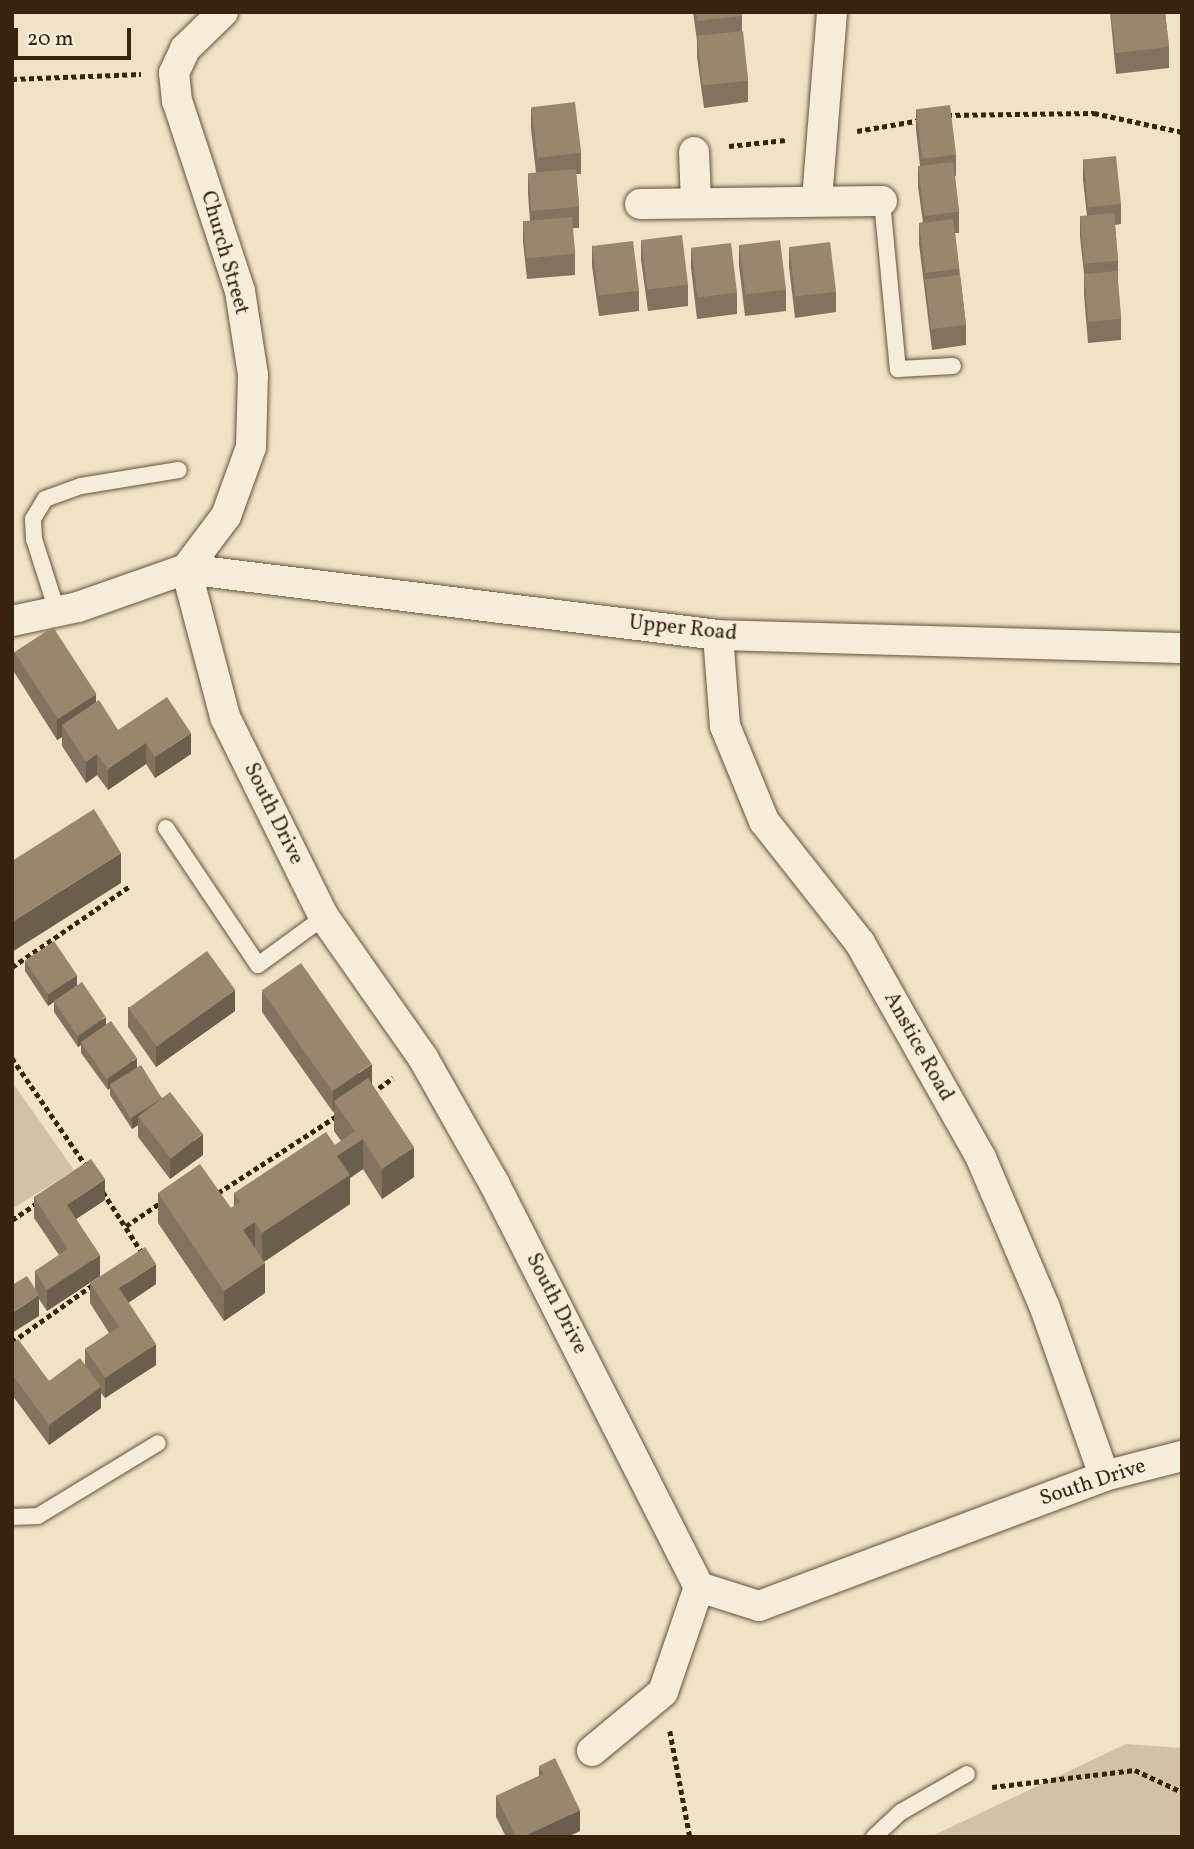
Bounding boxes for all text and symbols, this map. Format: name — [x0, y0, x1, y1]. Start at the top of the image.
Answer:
scale bar — [18, 14, 135, 58]
text: 20 m — [27, 25, 73, 54]
street label: Church Street — [194, 188, 254, 318]
street label: Upper Road — [628, 611, 738, 647]
street label: South Drive — [238, 759, 308, 869]
street label: Anstice Road — [878, 988, 958, 1106]
street label: South Drive — [520, 1249, 592, 1359]
street label: South Drive — [1037, 1454, 1149, 1512]

